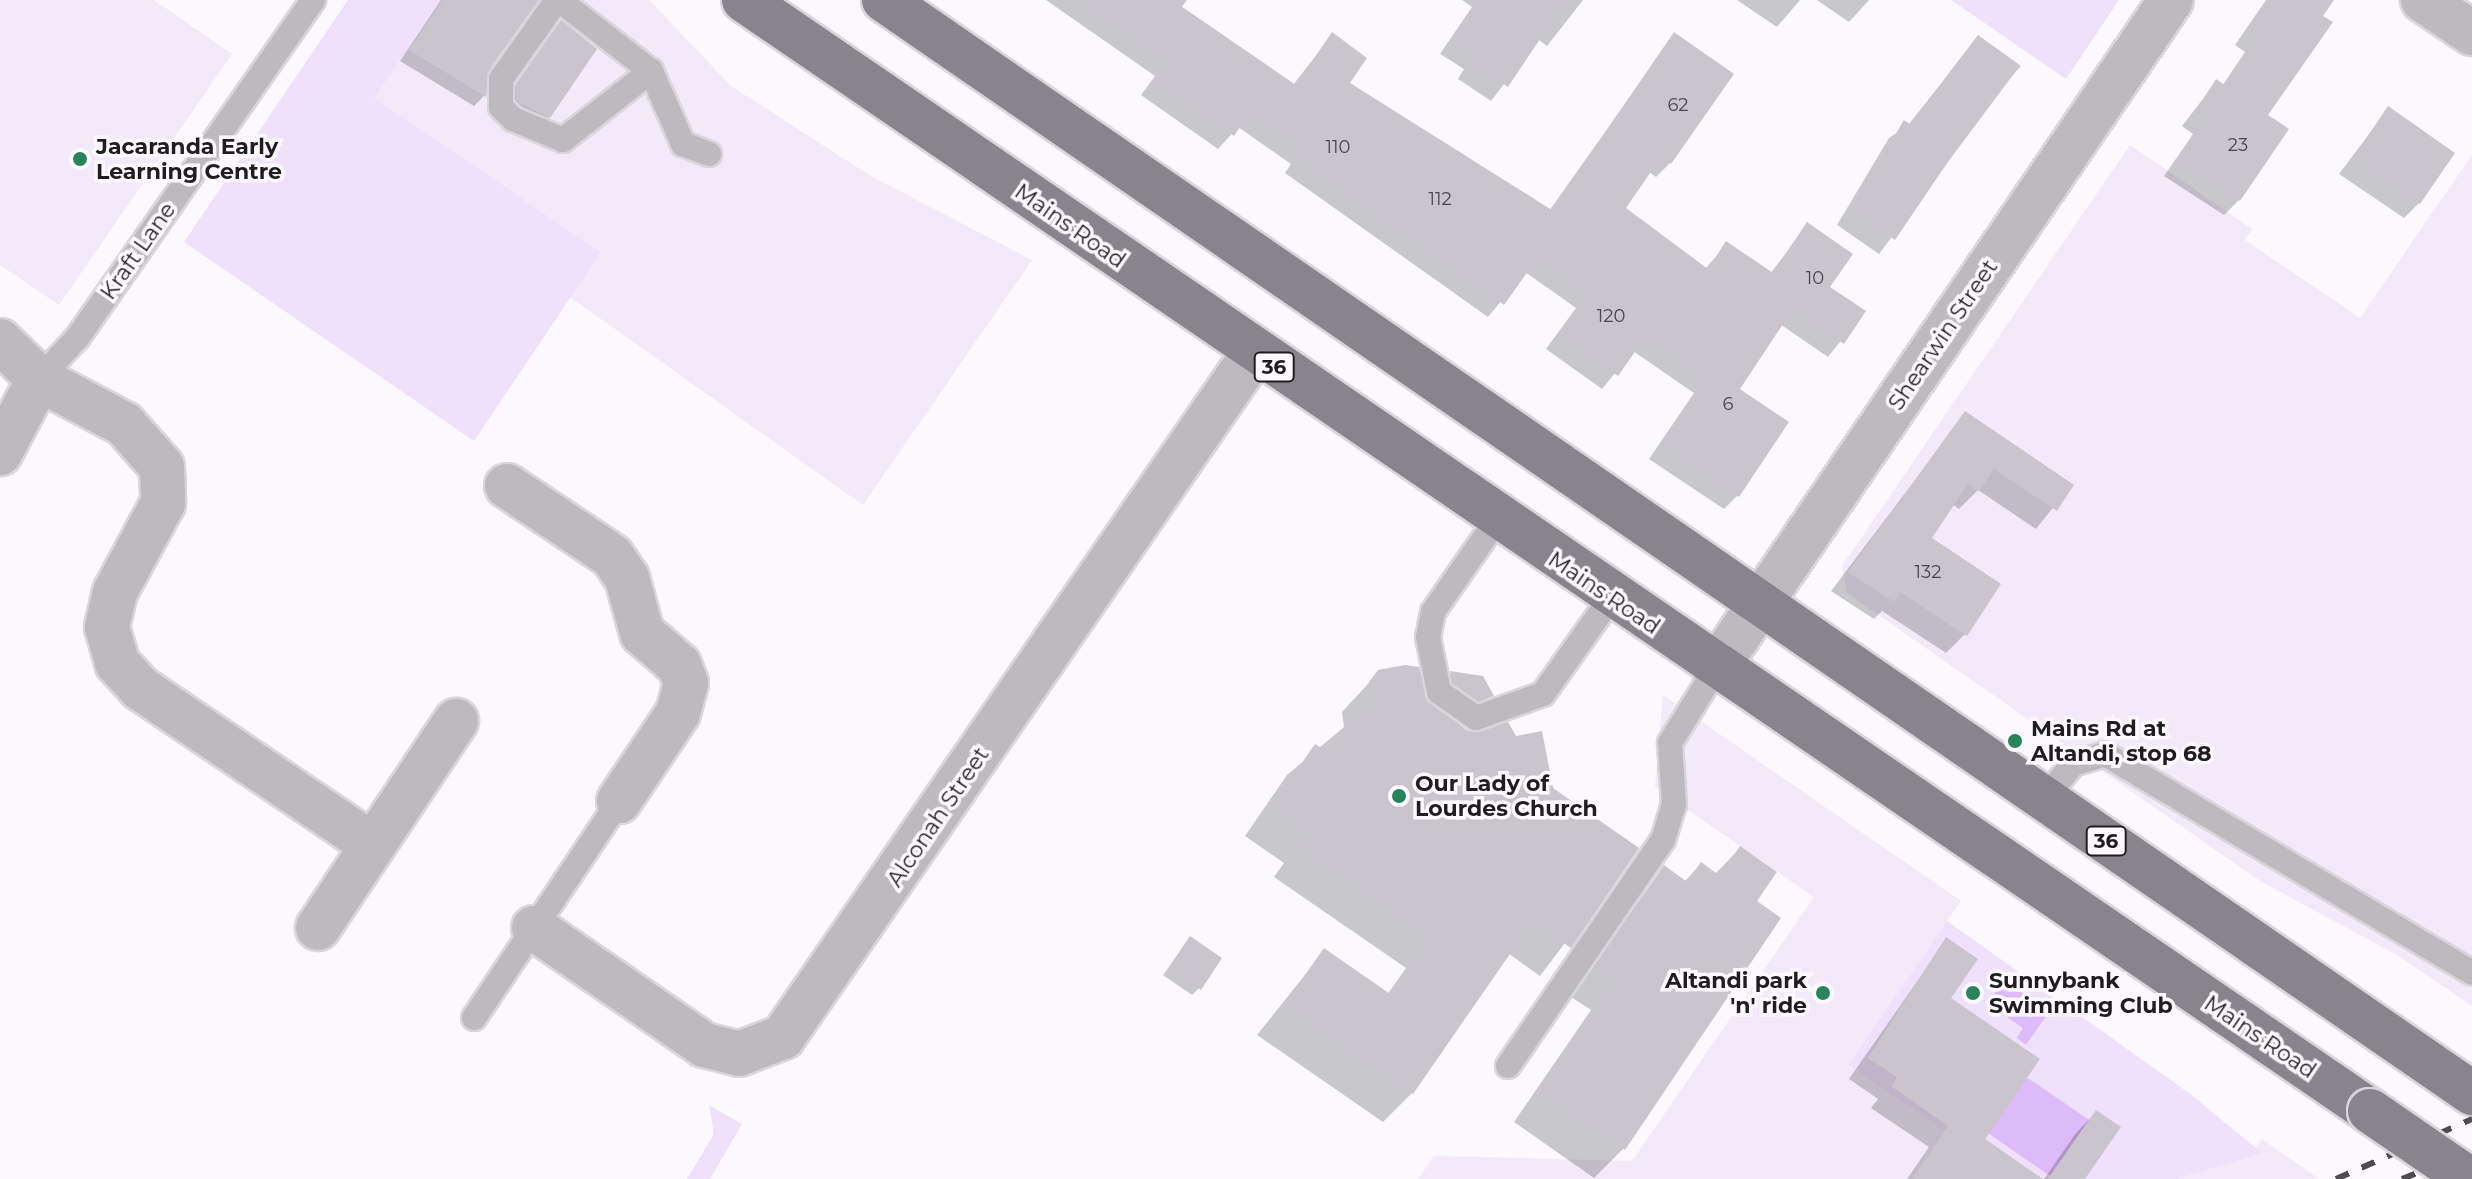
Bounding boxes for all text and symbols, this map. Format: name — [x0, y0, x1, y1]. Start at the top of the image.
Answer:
house number: 62 — [1667, 94, 1689, 116]
place label: Jacaranda Early Learning Centre — [96, 133, 282, 184]
house number: 23 — [2228, 134, 2248, 156]
house number: 110 — [1326, 136, 1350, 158]
marker: Jacaranda Early Learning Centre — [71, 150, 89, 168]
street label: Mains Road — [1010, 178, 1130, 274]
house number: 112 — [1428, 188, 1452, 210]
street label: Kraft Lane — [95, 197, 181, 305]
street label: Shearwin Street — [1883, 255, 2003, 415]
house number: 10 — [1806, 267, 1824, 289]
house number: 120 — [1597, 305, 1625, 327]
road number: 36 — [1252, 351, 1296, 383]
house number: 6 — [1723, 393, 1733, 415]
street label: Mains Road — [1543, 546, 1665, 640]
house number: 132 — [1915, 561, 1941, 583]
place label: Mains Rd at Altandi, stop 68 — [2031, 715, 2212, 766]
marker: Mains Rd at Altandi, stop 68 — [2006, 732, 2024, 750]
street label: Alconah Street — [882, 742, 994, 892]
place label: Our Lady of Lourdes Church — [1415, 770, 1598, 822]
marker: Our Lady of Lourdes Church — [1390, 787, 1408, 805]
road number: 36 — [2084, 825, 2128, 857]
place label: Altandi park 'n' ride — [1665, 967, 1807, 1018]
place label: Sunnybank Swimming Club — [1989, 967, 2173, 1018]
marker: Altandi park 'n' ride — [1814, 984, 1832, 1002]
marker: Sunnybank Swimming Club — [1964, 984, 1982, 1002]
street label: Mains Road — [2199, 990, 2321, 1084]

